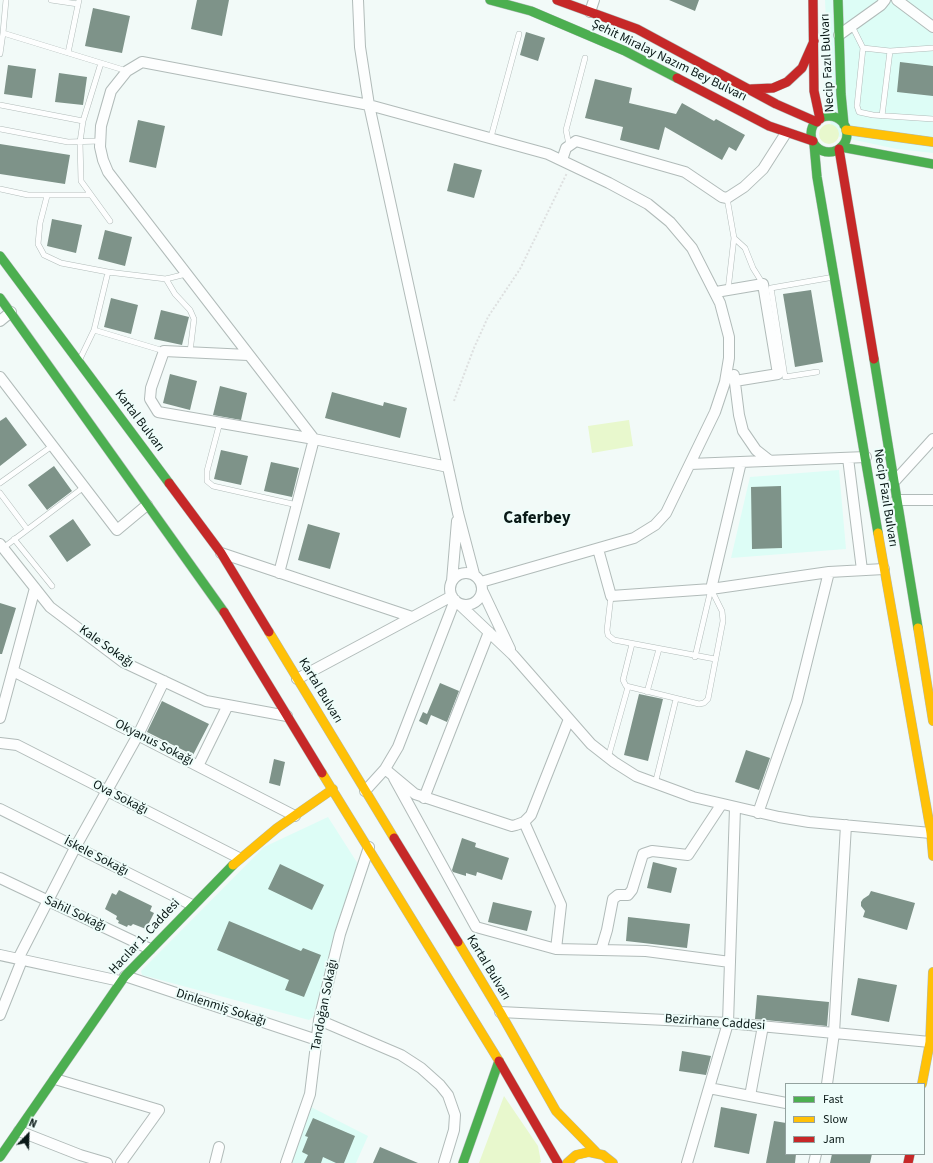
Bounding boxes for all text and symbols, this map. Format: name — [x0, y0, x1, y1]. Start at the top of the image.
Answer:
street label: Necip Fazıl Bulvarı — [818, 13, 838, 113]
street label: Şehit Miralay Nazım Bey Bulvarı — [589, 17, 749, 105]
street label: Kartal Bulvarı — [111, 387, 167, 455]
street label: Necip Fazıl Bulvarı — [870, 448, 900, 548]
district label: Caferbey — [503, 509, 571, 529]
street label: Kale Sokağı — [76, 623, 136, 671]
street label: Kartal Bulvarı — [294, 656, 346, 726]
street label: Okyanus Sokağı — [112, 716, 196, 770]
street label: Ova Sokağı — [90, 777, 150, 819]
street label: İskele Sokağı — [61, 834, 131, 880]
street label: Sahil Sokağı — [42, 893, 108, 935]
street label: Hacılar 1. Caddesi — [106, 896, 184, 978]
street label: Kartal Bulvarı — [462, 933, 514, 1003]
street label: Tandoğan Sokağı — [308, 958, 342, 1052]
street label: Dinlenmiş Sokağı — [174, 986, 268, 1030]
street label: Bezirhane Caddesi — [664, 1012, 766, 1034]
legend — [785, 1083, 925, 1155]
text: Fast — [823, 1091, 843, 1108]
text: Slow — [823, 1111, 848, 1128]
north arrow — [8, 1115, 48, 1155]
text: N — [27, 1115, 39, 1132]
text: Jam — [823, 1131, 845, 1148]

